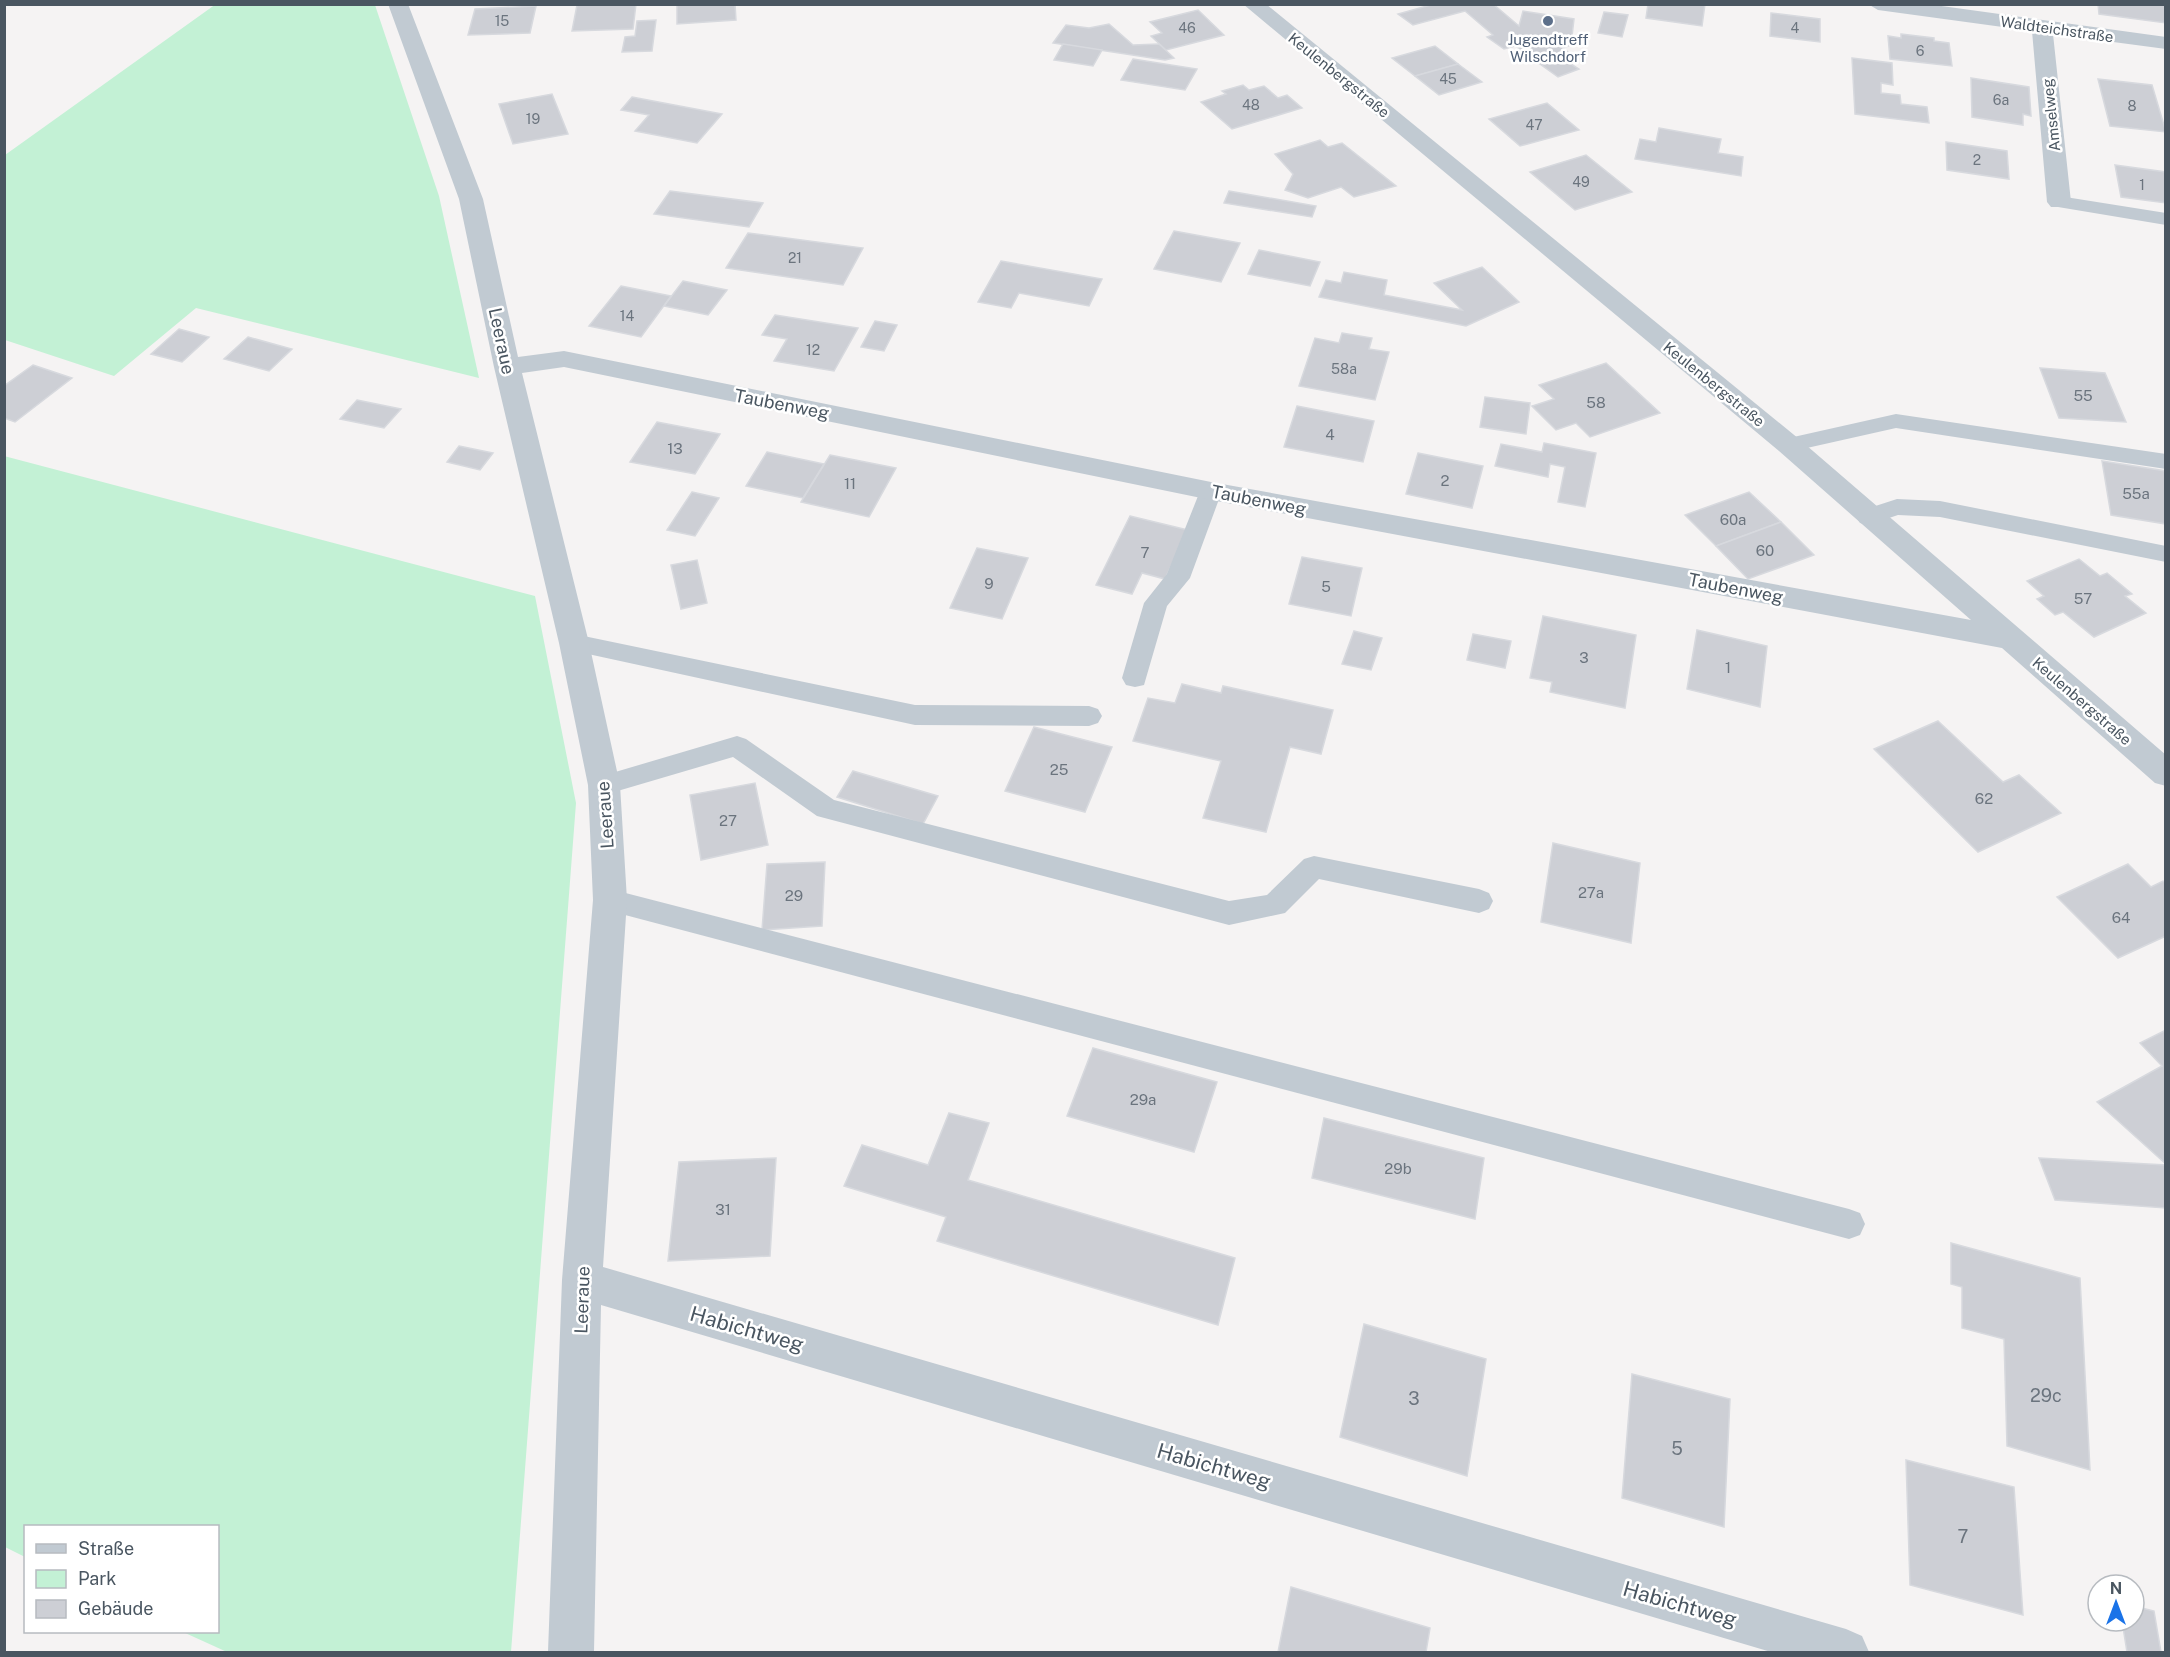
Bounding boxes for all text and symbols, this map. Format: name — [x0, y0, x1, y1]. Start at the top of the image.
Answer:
house number: 15 — [495, 13, 509, 29]
street label: Waldteichstraße — [1999, 13, 2115, 45]
marker: Jugendtreff Wilschdorf — [1541, 14, 1555, 28]
house number: 46 — [1178, 20, 1196, 36]
house number: 4 — [1791, 20, 1800, 36]
street label: Keulenbergstraße — [1285, 29, 1393, 121]
place label: Jugendtreff Wilschdorf — [1508, 31, 1589, 65]
house number: 6 — [1916, 43, 1925, 59]
house number: 45 — [1439, 71, 1457, 87]
street label: Amselweg — [2039, 78, 2063, 152]
house number: 6a — [1993, 92, 2009, 108]
house number: 48 — [1242, 97, 1260, 113]
house number: 8 — [2127, 98, 2137, 114]
house number: 19 — [526, 111, 540, 127]
house number: 47 — [1525, 117, 1543, 133]
house number: 2 — [1973, 152, 1981, 168]
house number: 49 — [1572, 174, 1590, 190]
house number: 1 — [2139, 177, 2145, 193]
house number: 21 — [788, 250, 802, 266]
street label: Leeraue — [485, 306, 519, 376]
house number: 14 — [620, 308, 634, 324]
street label: Keulenbergstraße — [1660, 338, 1768, 430]
house number: 12 — [806, 342, 820, 358]
house number: 58a — [1331, 361, 1357, 377]
street label: Taubenweg — [733, 384, 831, 424]
house number: 55 — [2073, 387, 2093, 404]
house number: 58 — [1586, 394, 1606, 411]
house number: 4 — [1325, 426, 1335, 443]
house number: 13 — [667, 440, 683, 457]
house number: 2 — [1441, 472, 1450, 489]
house number: 11 — [844, 475, 856, 492]
street label: Taubenweg — [1210, 480, 1308, 520]
house number: 55a — [2122, 485, 2150, 502]
house number: 60a — [1720, 511, 1746, 528]
house number: 60 — [1756, 542, 1774, 559]
house number: 7 — [1140, 544, 1150, 561]
street label: Taubenweg — [1687, 568, 1785, 608]
house number: 9 — [984, 575, 994, 592]
house number: 5 — [1321, 578, 1331, 595]
house number: 57 — [2074, 590, 2092, 607]
house number: 3 — [1579, 649, 1589, 666]
street label: Keulenbergstraße — [2029, 654, 2135, 748]
house number: 1 — [1725, 659, 1731, 676]
house number: 25 — [1050, 761, 1068, 778]
street label: Leeraue — [592, 780, 618, 850]
house number: 62 — [1975, 790, 1993, 807]
house number: 27 — [719, 812, 737, 829]
house number: 27a — [1578, 884, 1604, 901]
house number: 29 — [785, 887, 803, 904]
house number: 64 — [2112, 909, 2130, 926]
house number: 29a — [1130, 1091, 1156, 1108]
house number: 29b — [1384, 1160, 1412, 1177]
house number: 31 — [715, 1201, 731, 1218]
street label: Leeraue — [570, 1266, 594, 1334]
street label: Habichtweg — [687, 1301, 807, 1357]
house number: 29c — [2030, 1385, 2062, 1406]
house number: 3 — [1408, 1388, 1420, 1409]
street label: Habichtweg — [1154, 1438, 1274, 1494]
house number: 5 — [1671, 1438, 1683, 1459]
legend — [24, 1525, 219, 1633]
house number: 7 — [1958, 1526, 1968, 1547]
text: Straße — [78, 1538, 134, 1559]
text: Park — [78, 1568, 116, 1589]
north arrow — [2086, 1573, 2146, 1633]
street label: Habichtweg — [1620, 1576, 1740, 1632]
text: N — [2110, 1579, 2122, 1598]
text: Gebäude — [78, 1598, 153, 1619]

